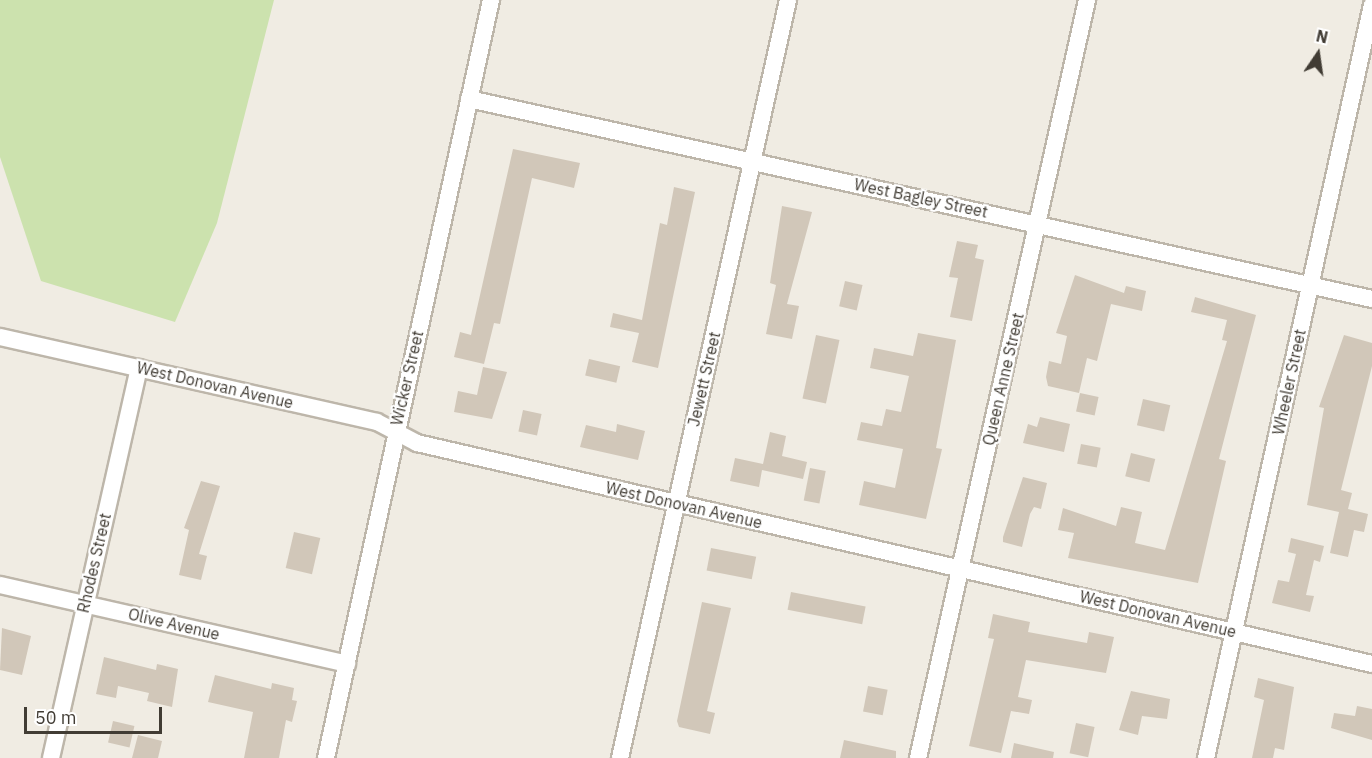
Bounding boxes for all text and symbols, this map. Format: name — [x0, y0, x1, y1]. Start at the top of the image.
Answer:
north arrow — [1288, 24, 1348, 84]
text: N — [1314, 25, 1330, 48]
street label: West Bagley Street — [852, 174, 990, 222]
street label: Queen Anne Street — [978, 311, 1028, 447]
street label: Wheeler Street — [1268, 327, 1310, 437]
street label: Wicker Street — [387, 329, 427, 427]
street label: Jewett Street — [684, 330, 724, 428]
street label: West Donovan Avenue — [135, 358, 295, 412]
street label: West Donovan Avenue — [604, 478, 764, 532]
street label: Rhodes Street — [73, 511, 115, 615]
street label: West Donovan Avenue — [1078, 587, 1238, 641]
street label: Olive Avenue — [126, 604, 222, 644]
scale bar — [27, 695, 165, 733]
text: 50 m — [35, 706, 77, 729]

